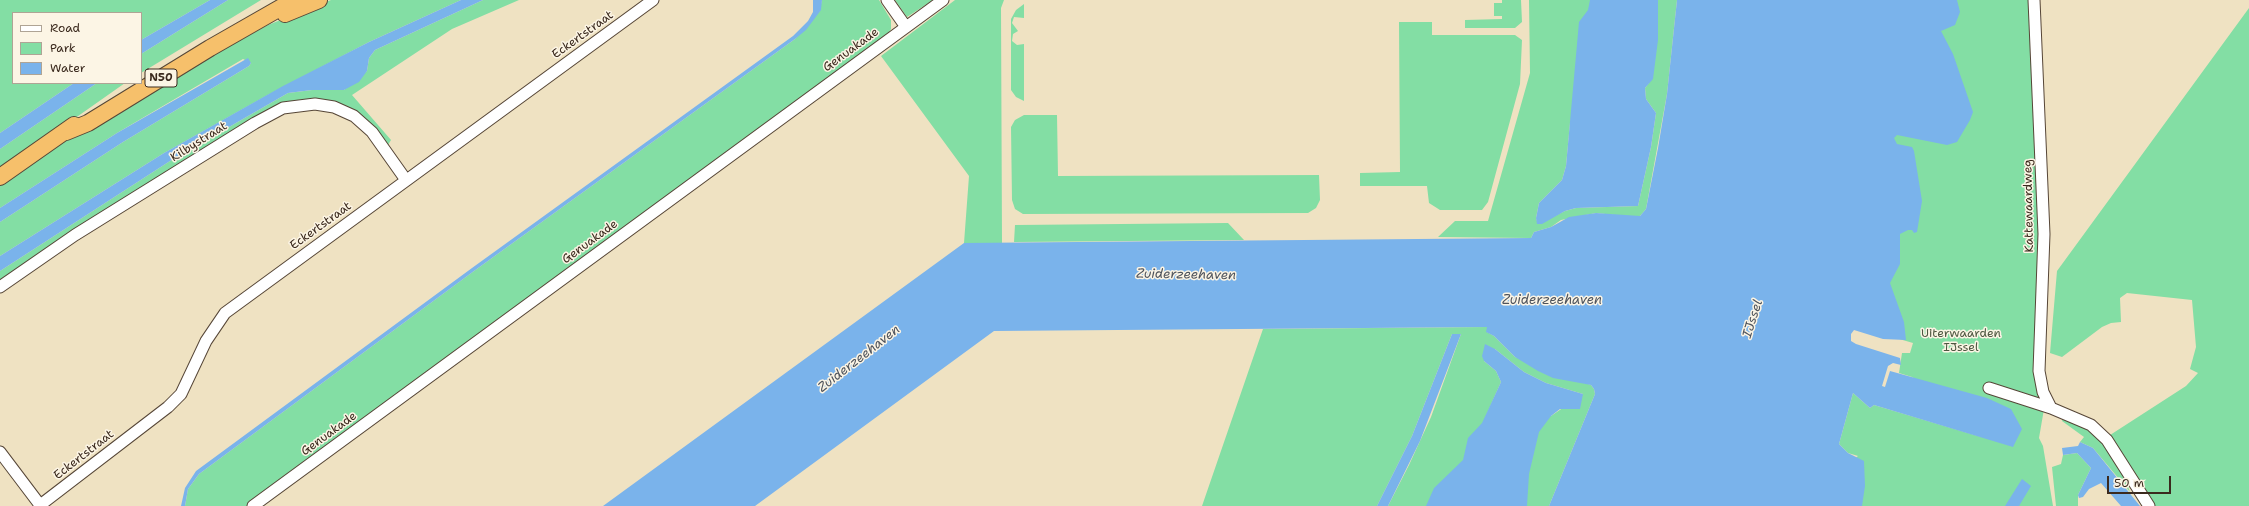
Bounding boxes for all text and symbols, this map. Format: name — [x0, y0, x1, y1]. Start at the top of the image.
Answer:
street label: Eckertstraat — [550, 8, 616, 62]
legend — [12, 12, 142, 84]
text: Road — [50, 20, 80, 36]
street label: Genuakade — [820, 25, 882, 75]
text: Park — [50, 40, 76, 56]
text: Water — [50, 60, 85, 76]
road number: N50 — [145, 69, 177, 87]
street label: Kilbystraat — [168, 119, 230, 165]
street label: Kattewaardweg — [2021, 159, 2037, 253]
street label: Eckertstraat — [288, 199, 354, 253]
street label: Genuakade — [559, 217, 621, 267]
water label: Zuiderzeehaven — [1136, 266, 1236, 284]
water label: Zuiderzeehaven — [1502, 293, 1602, 309]
water label: IJssel — [1740, 298, 1766, 340]
water label: Zuiderzeehaven — [815, 322, 903, 396]
park label: Uiterwaarden IJssel — [1921, 327, 2001, 355]
street label: Genuakade — [298, 409, 360, 459]
street label: Eckertstraat — [51, 427, 117, 483]
scale bar — [2109, 468, 2173, 494]
text: 50 m — [2114, 475, 2144, 491]

